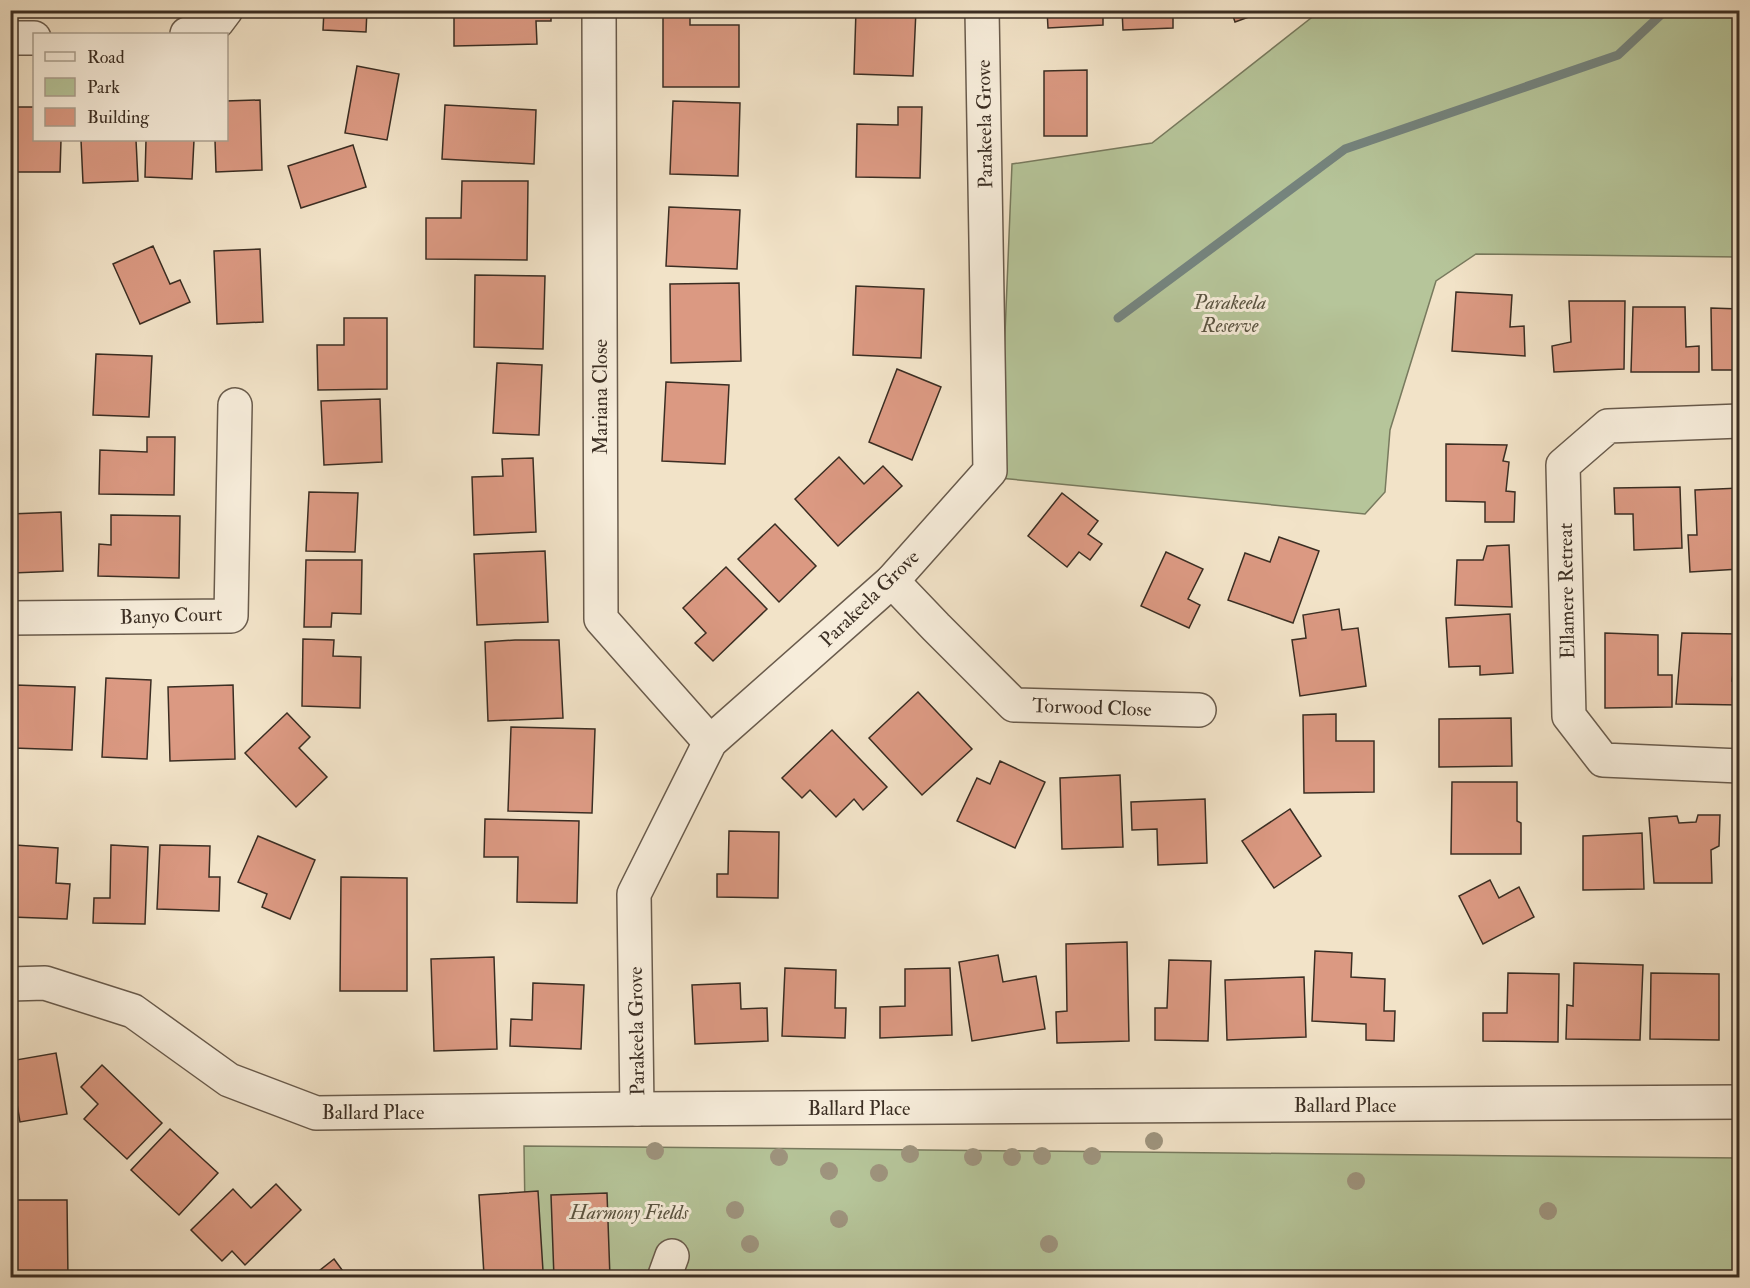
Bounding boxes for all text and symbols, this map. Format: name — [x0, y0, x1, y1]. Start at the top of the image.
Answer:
legend — [33, 33, 228, 141]
text: Road — [87, 46, 125, 69]
street label: Parakeela Grove — [971, 59, 998, 189]
text: Park — [87, 76, 120, 99]
text: Building — [87, 106, 150, 129]
park label: Parakeela Reserve — [1193, 290, 1266, 338]
street label: Mariana Close — [588, 339, 613, 455]
street label: Ellamere Retreat — [1553, 522, 1580, 659]
street label: Parakeela Grove — [814, 545, 924, 652]
street label: Banyo Court — [119, 601, 223, 630]
street label: Torwood Close — [1032, 693, 1152, 722]
street label: Parakeela Grove — [623, 966, 650, 1096]
street label: Ballard Place — [1294, 1093, 1396, 1118]
street label: Ballard Place — [808, 1096, 910, 1121]
street label: Ballard Place — [322, 1100, 424, 1125]
park label: Harmony Fields — [569, 1200, 689, 1225]

